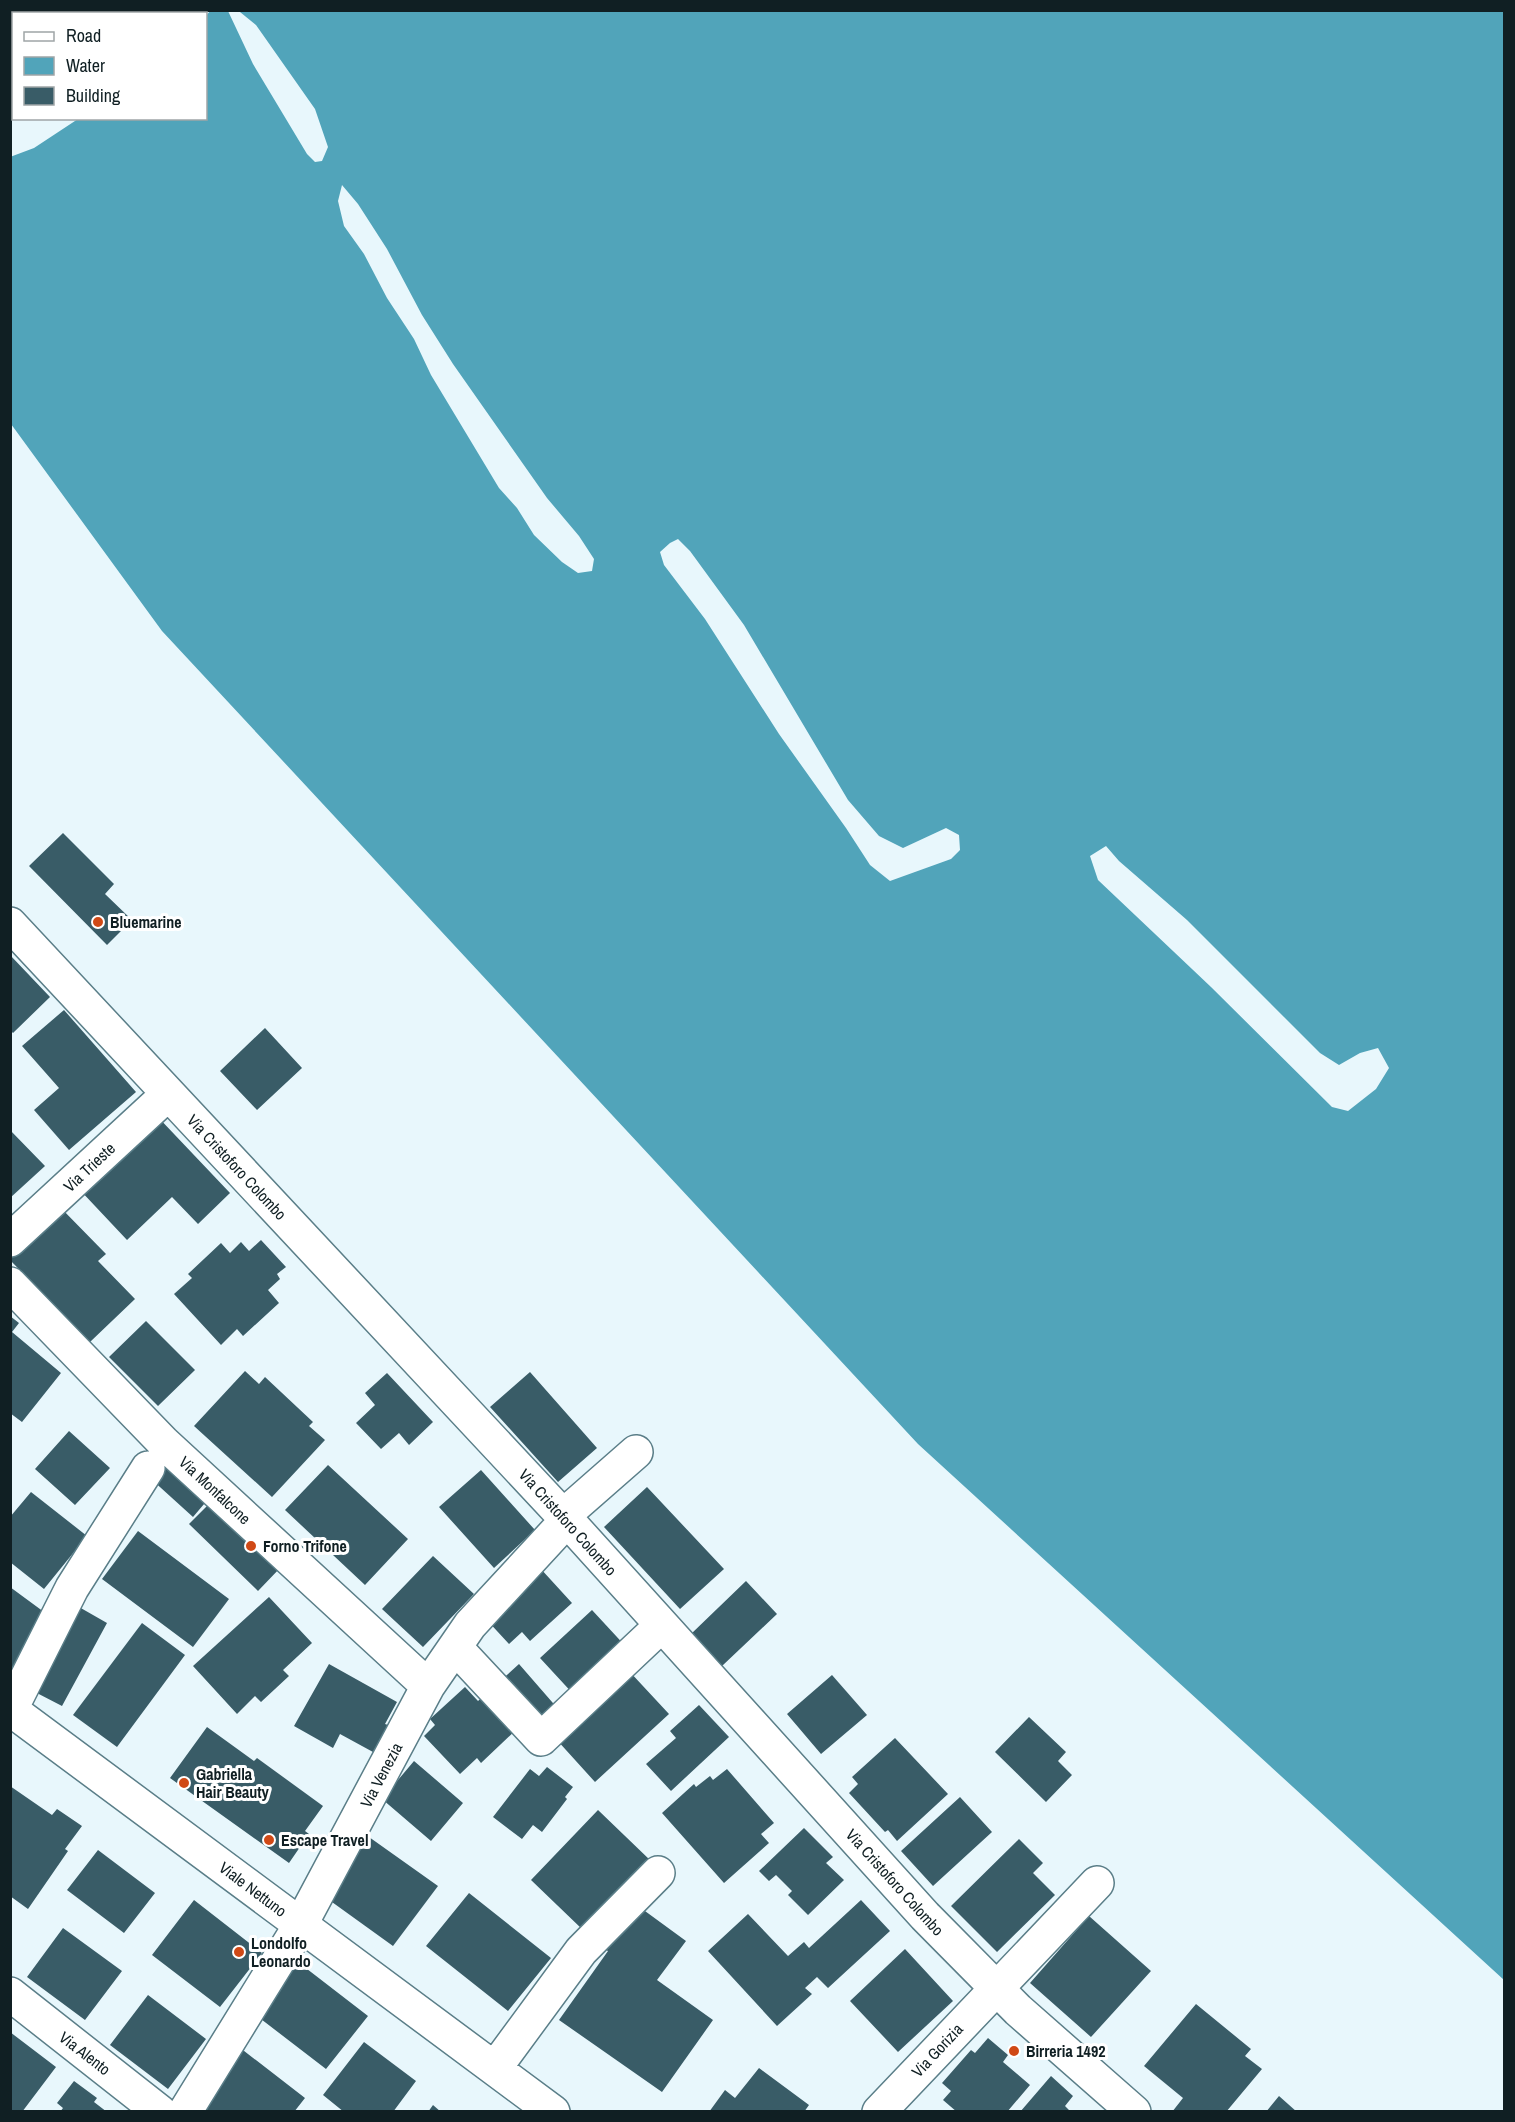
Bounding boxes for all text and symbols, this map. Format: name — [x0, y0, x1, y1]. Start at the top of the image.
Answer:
legend — [12, 12, 207, 120]
text: Road — [66, 23, 101, 48]
text: Water — [66, 53, 105, 78]
text: Building — [66, 83, 121, 108]
place label: Bluemarine — [110, 911, 181, 933]
marker: Bluemarine — [91, 915, 105, 929]
street label: Via Cristoforo Colombo — [182, 1109, 292, 1225]
street label: Via Trieste — [58, 1137, 120, 1197]
street label: Via Monfalcone — [174, 1451, 256, 1529]
street label: Via Cristoforo Colombo — [514, 1464, 622, 1580]
place label: Forno Trifone — [263, 1535, 347, 1557]
marker: Forno Trifone — [244, 1539, 258, 1553]
street label: Via Venezia — [355, 1738, 408, 1811]
place label: Gabriella Hair Beauty — [196, 1763, 270, 1803]
marker: Gabriella Hair Beauty — [177, 1776, 191, 1790]
street label: Via Cristoforo Colombo — [841, 1824, 949, 1940]
place label: Escape Travel — [281, 1829, 369, 1851]
marker: Escape Travel — [262, 1833, 276, 1847]
street label: Viale Nettuno — [215, 1856, 291, 1922]
place label: Londolfo Leonardo — [251, 1932, 311, 1972]
marker: Londolfo Leonardo — [232, 1945, 246, 1959]
street label: Via Gorizia — [906, 2018, 968, 2082]
street label: Via Alento — [55, 2026, 115, 2080]
place label: Birreria 1492 — [1026, 2040, 1106, 2062]
marker: Birreria 1492 — [1007, 2044, 1021, 2058]

